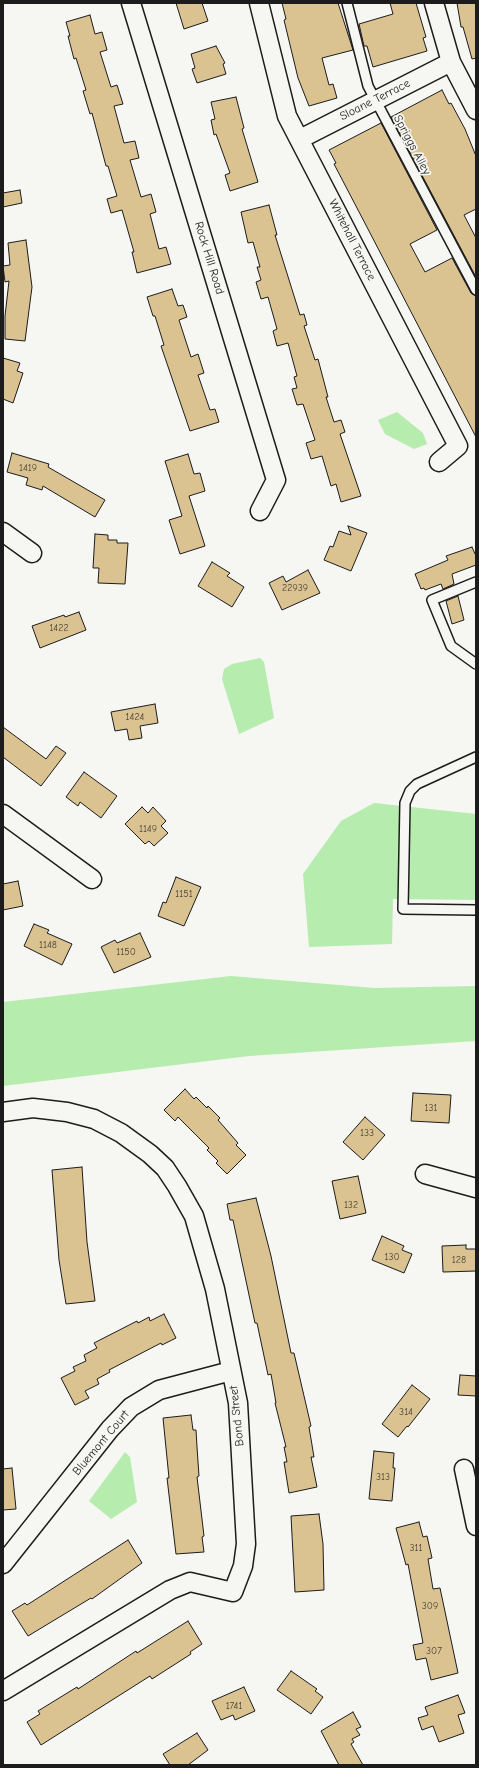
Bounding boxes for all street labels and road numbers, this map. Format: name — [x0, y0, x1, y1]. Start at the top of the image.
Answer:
street label: Sloane Terrace — [337, 76, 413, 124]
street label: Spriggs Alley — [390, 113, 434, 177]
street label: Whitehall Terrace — [325, 197, 379, 283]
street label: Rock Hill Road — [191, 220, 227, 296]
street label: Bond Street — [227, 1385, 247, 1447]
street label: Bluemont Court — [70, 1407, 132, 1479]

